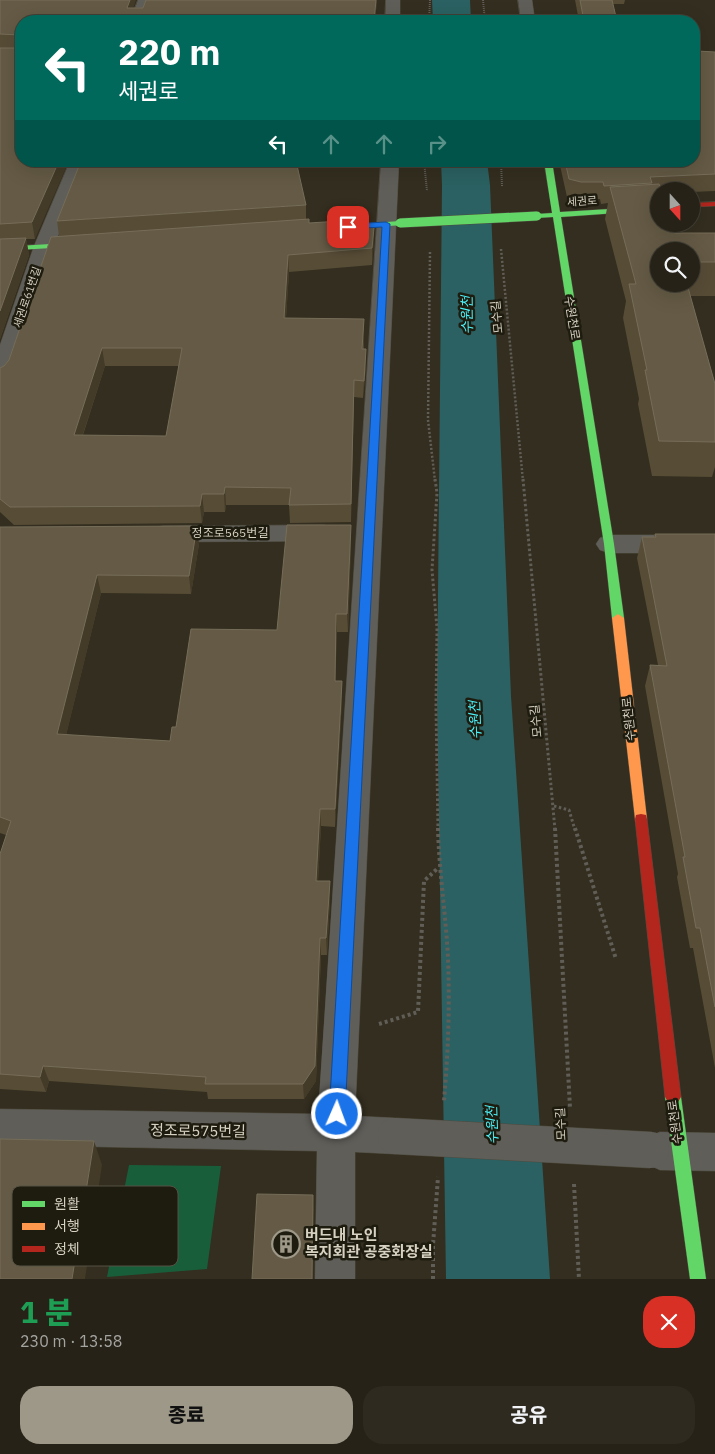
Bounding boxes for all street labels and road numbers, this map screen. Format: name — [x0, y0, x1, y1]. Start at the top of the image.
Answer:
street label: 세권로 — [566, 193, 598, 209]
street label: 세권로61번길 — [10, 265, 44, 329]
street label: 수원천로 — [562, 295, 583, 341]
street label: 모수길 — [487, 300, 506, 334]
street label: 정조로565번길 — [192, 525, 268, 540]
street label: 수원천로 — [619, 696, 638, 742]
street label: 모수길 — [526, 704, 545, 738]
street label: 수원천로 — [664, 1099, 685, 1145]
street label: 모수길 — [552, 1107, 569, 1141]
street label: 정조로575번길 — [150, 1120, 246, 1141]

